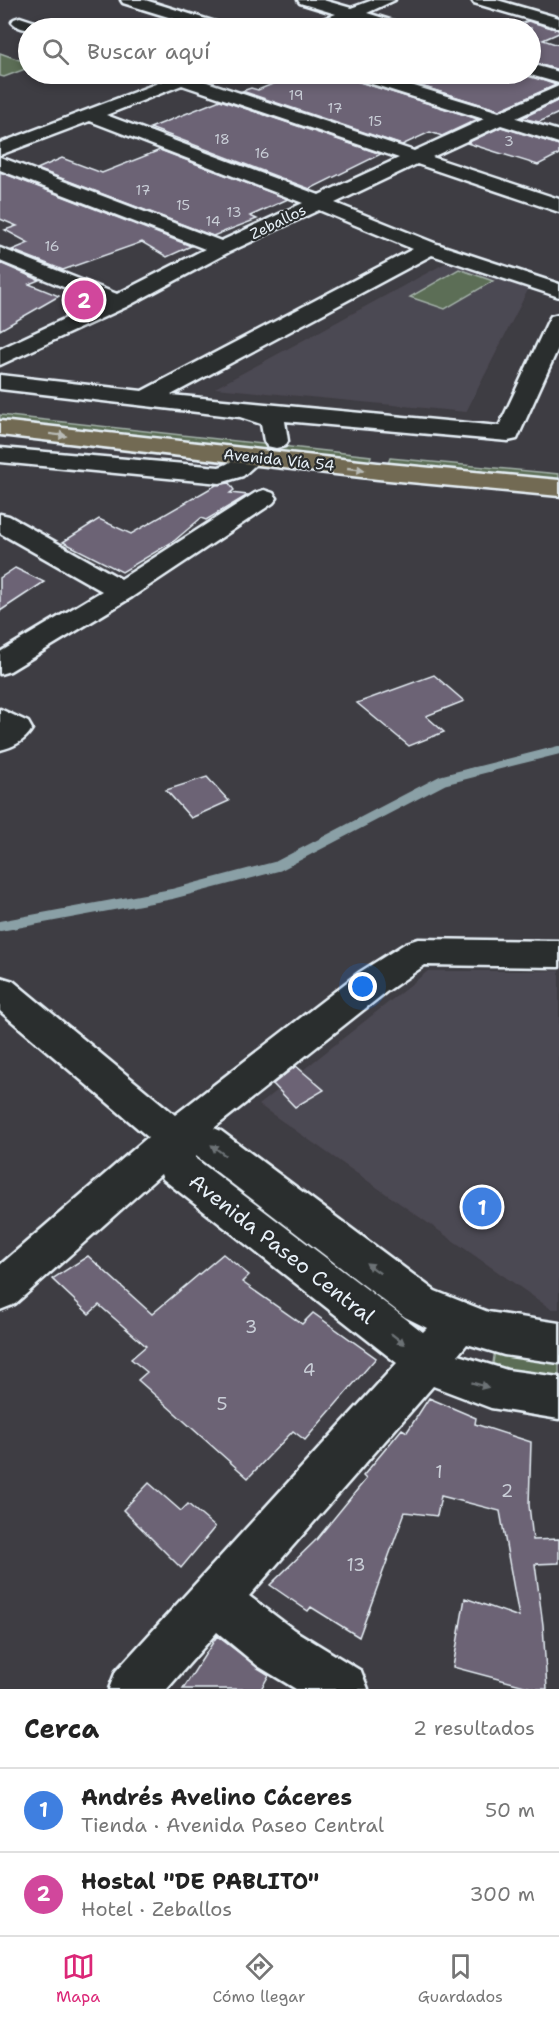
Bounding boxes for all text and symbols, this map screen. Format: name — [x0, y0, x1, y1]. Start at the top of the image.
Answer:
search box — [18, 18, 541, 84]
icon: search — [39, 35, 72, 68]
text: Buscar aquí — [87, 37, 210, 66]
house number: 19 — [288, 86, 304, 104]
house number: 17 — [328, 99, 342, 117]
house number: 15 — [368, 112, 382, 130]
house number: 18 — [214, 130, 230, 148]
house number: 3 — [504, 132, 514, 150]
house number: 16 — [254, 144, 270, 162]
house number: 17 — [136, 181, 150, 199]
house number: 15 — [176, 196, 190, 214]
street label: Zeballos — [247, 200, 309, 244]
house number: 13 — [227, 203, 241, 221]
house number: 14 — [205, 212, 221, 230]
house number: 16 — [44, 237, 60, 255]
pin: 2 — [64, 278, 104, 322]
one-way arrow — [49, 430, 68, 440]
street label: Avenida Vía 54 — [222, 444, 336, 476]
one-way arrow — [347, 464, 366, 474]
your location — [348, 972, 377, 1001]
one-way arrow — [210, 1144, 226, 1156]
street label: Avenida Paseo Central — [183, 1168, 381, 1331]
pin: 1 — [462, 1184, 502, 1230]
one-way arrow — [365, 1261, 381, 1274]
house number: 3 — [245, 1315, 257, 1339]
one-way arrow — [390, 1333, 406, 1345]
house number: 4 — [303, 1358, 315, 1382]
one-way arrow — [471, 1381, 489, 1390]
house number: 5 — [216, 1392, 228, 1416]
house number: 1 — [435, 1460, 443, 1484]
house number: 2 — [501, 1479, 513, 1503]
house number: 13 — [346, 1553, 366, 1577]
text: Cerca — [24, 1711, 99, 1746]
text: 2 resultados — [413, 1715, 535, 1741]
text: Andrés Avelino Cáceres — [81, 1783, 352, 1812]
text: 1 — [39, 1797, 48, 1823]
text: 50 m — [485, 1797, 535, 1823]
text: Tienda · Avenida Paseo Central — [81, 1812, 384, 1838]
text: Hostal "DE PABLITO" — [81, 1867, 319, 1896]
text: 2 — [37, 1881, 51, 1907]
text: 300 m — [469, 1881, 535, 1907]
text: Hotel · Zeballos — [81, 1896, 232, 1922]
tab: Mapa — [56, 1950, 100, 2007]
tab: Cómo llegar — [212, 1950, 306, 2007]
tab: Guardados — [418, 1950, 503, 2007]

